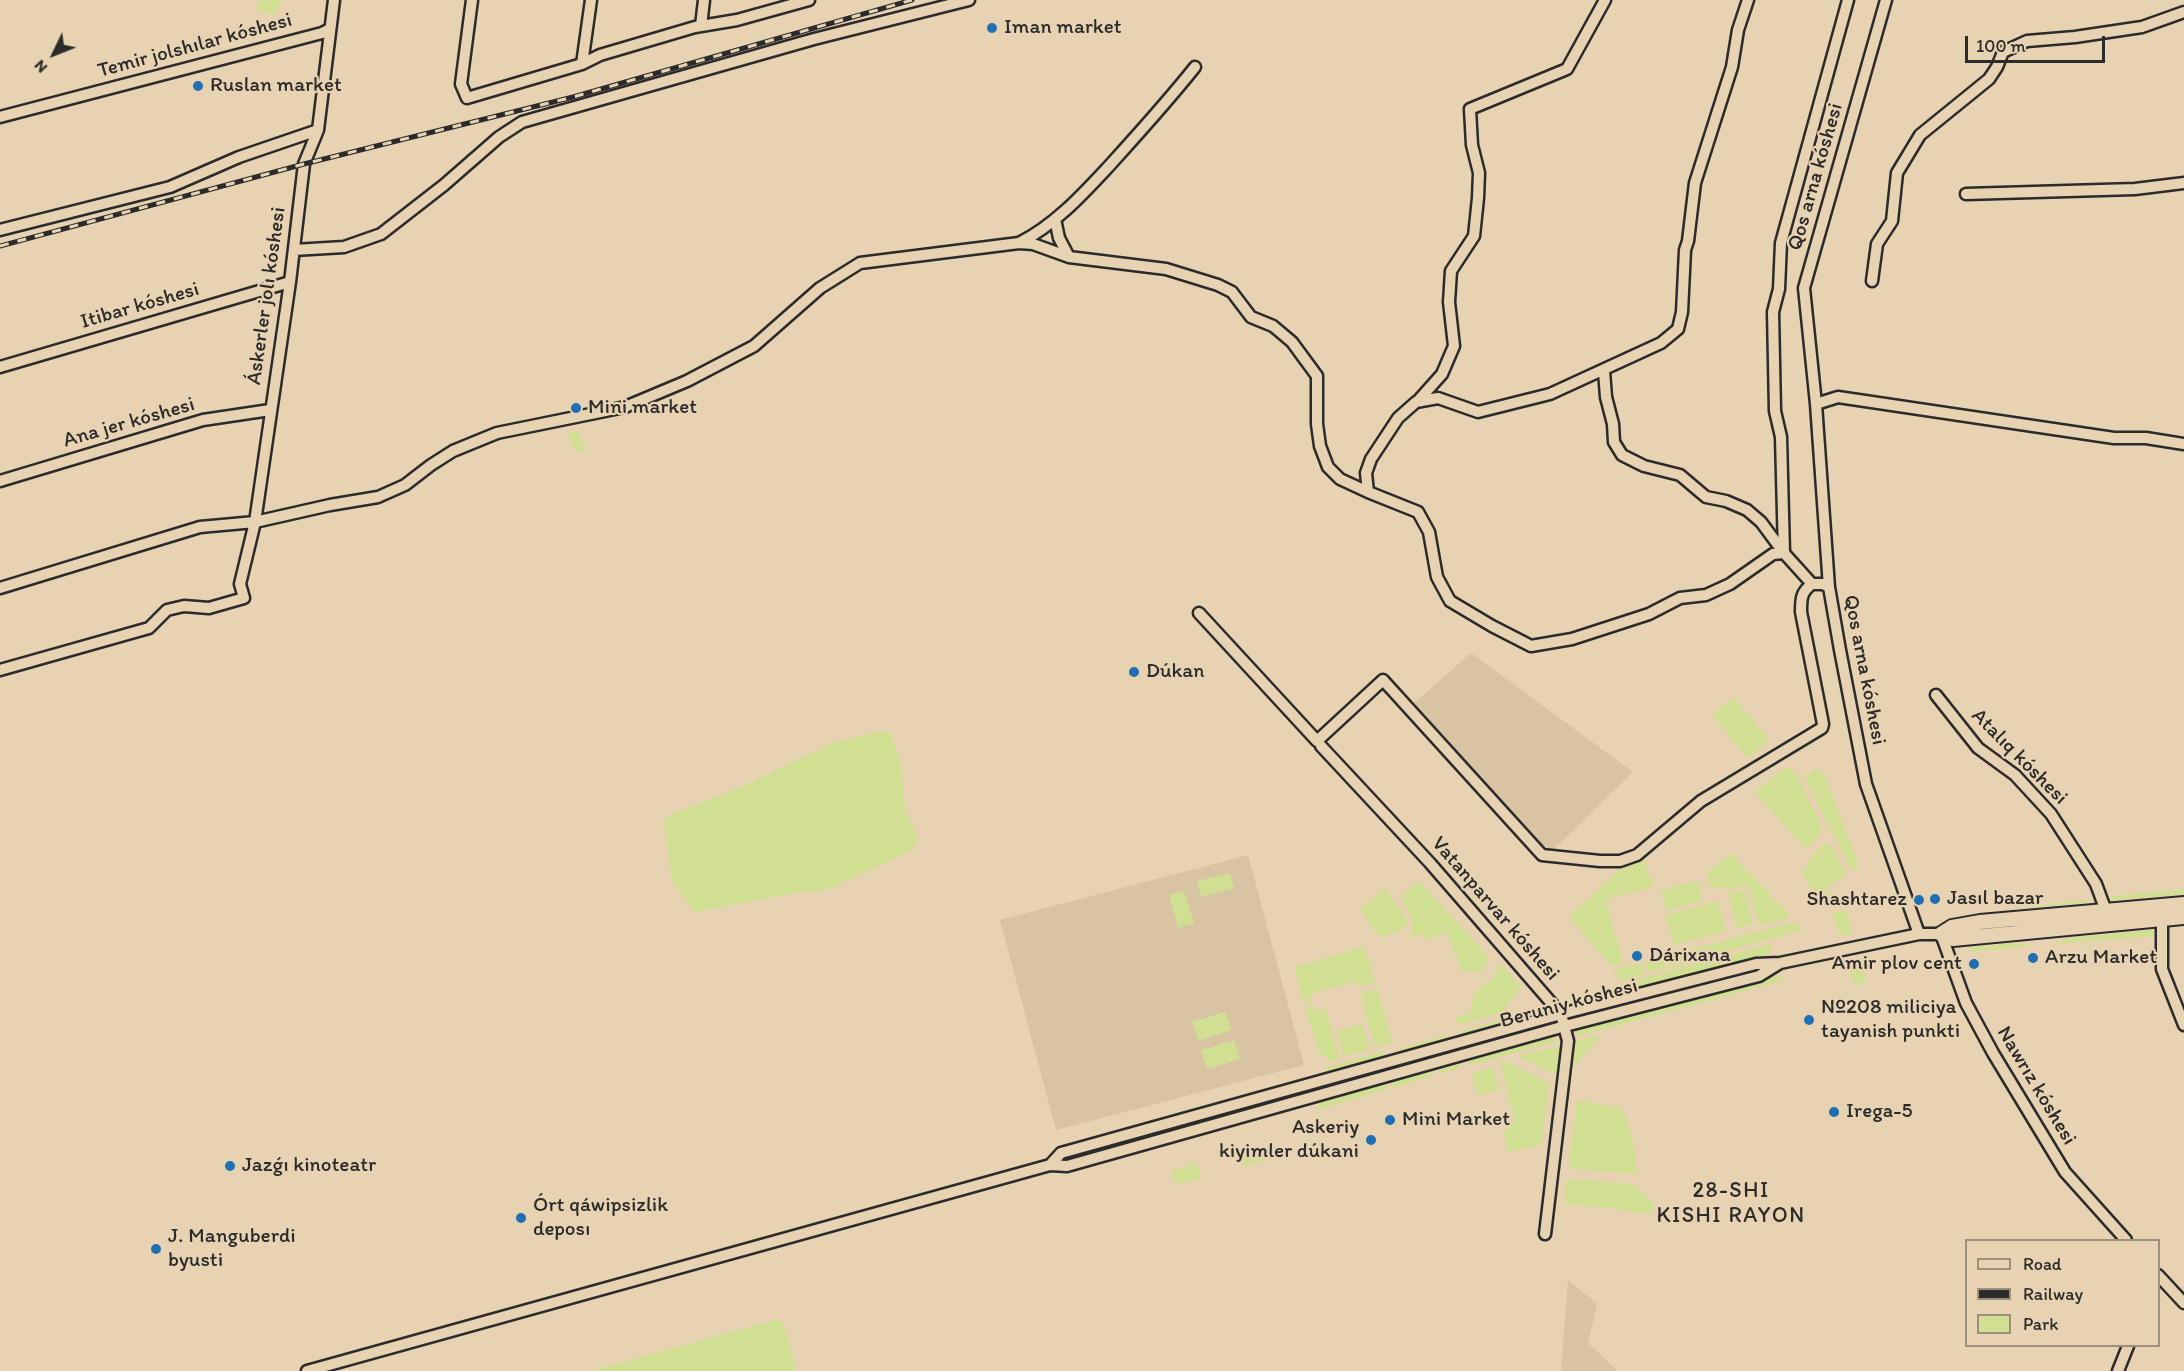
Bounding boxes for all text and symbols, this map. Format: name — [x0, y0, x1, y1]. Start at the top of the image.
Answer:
street label: Temir jolshılar kóshesi — [95, 8, 295, 84]
place label: Iman market — [1004, 15, 1122, 41]
marker: Iman market — [985, 21, 999, 35]
north arrow — [24, 24, 84, 84]
scale bar — [1968, 24, 2108, 62]
text: 100 m — [1976, 35, 2026, 57]
text: N — [30, 56, 51, 77]
place label: Ruslan market — [210, 73, 342, 99]
marker: Ruslan market — [191, 79, 205, 93]
street label: Qos arna kóshesi — [1783, 100, 1849, 254]
street label: Áskerler jolı kóshesi — [242, 205, 292, 387]
street label: Itibar kóshesi — [78, 277, 202, 335]
street label: Ana jer kóshesi — [60, 392, 198, 454]
place label: Mini market — [588, 395, 697, 421]
marker: Mini market — [569, 401, 583, 415]
street label: Qos arna kóshesi — [1837, 593, 1891, 747]
place label: Dúkan — [1146, 659, 1205, 685]
marker: Dúkan — [1127, 665, 1141, 679]
street label: Atalıq kóshesi — [1966, 704, 2072, 810]
street label: Vatanparvar kóshesi — [1426, 832, 1564, 986]
place label: Jasıl bazar — [1947, 886, 2043, 912]
place label: Shashtarez — [1806, 887, 1907, 913]
marker: Jasıl bazar — [1928, 892, 1942, 906]
marker: Shashtarez — [1912, 893, 1926, 907]
place label: Dárixana — [1649, 943, 1731, 969]
place label: Arzu Market — [2045, 945, 2157, 971]
marker: Dárixana — [1630, 949, 1644, 963]
place label: Amir plov cent — [1832, 951, 1962, 977]
marker: Arzu Market — [2026, 951, 2040, 965]
marker: Amir plov cent — [1967, 957, 1981, 971]
street label: Beruniy kóshesi — [1497, 974, 1641, 1034]
place label: №208 miliciya tayanish punkti — [1821, 995, 1960, 1045]
marker: №208 miliciya tayanish punkti — [1802, 1013, 1816, 1027]
street label: Nawrız kóshesi — [1991, 1022, 2081, 1150]
place label: Irega-5 — [1846, 1099, 1913, 1125]
marker: Irega-5 — [1827, 1105, 1841, 1119]
place label: Mini Market — [1402, 1107, 1510, 1133]
marker: Mini Market — [1383, 1113, 1397, 1127]
place label: Askeriy kiyimler dúkani — [1219, 1115, 1359, 1165]
marker: Askeriy kiyimler dúkani — [1364, 1133, 1378, 1147]
place label: Jazǵı kinoteatr — [242, 1153, 376, 1179]
marker: Jazǵı kinoteatr — [223, 1159, 237, 1173]
district label: 28-SHI KISHI RAYON — [1657, 1178, 1805, 1230]
place label: Órt qáwipsizlik deposı — [533, 1193, 668, 1243]
marker: Órt qáwipsizlik deposı — [514, 1211, 528, 1225]
place label: J. Manguberdi byusti — [168, 1224, 296, 1274]
legend — [1965, 1239, 2160, 1347]
marker: J. Manguberdi byusti — [149, 1242, 163, 1256]
text: Road — [2023, 1253, 2062, 1275]
text: Railway — [2023, 1283, 2083, 1305]
text: Park — [2023, 1313, 2058, 1335]

